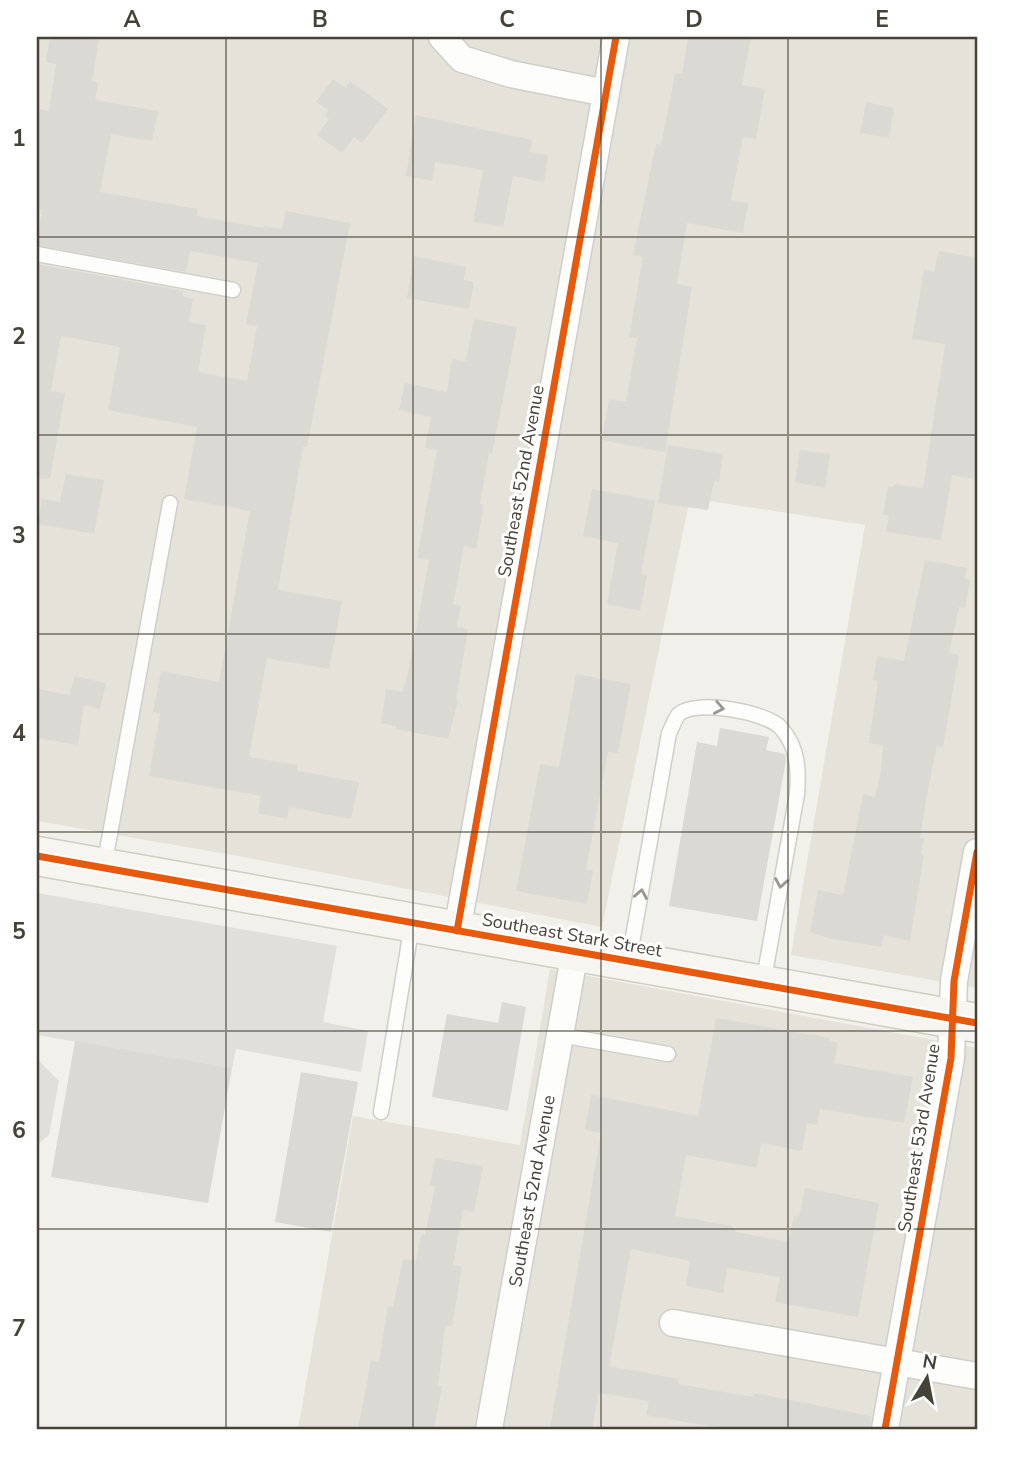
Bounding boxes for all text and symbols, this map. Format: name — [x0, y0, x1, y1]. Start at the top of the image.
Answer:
text: A — [123, 4, 141, 35]
text: B — [312, 4, 328, 35]
text: C — [499, 4, 515, 35]
text: D — [685, 4, 703, 35]
text: E — [875, 4, 889, 35]
text: 1 — [12, 123, 26, 154]
text: 2 — [12, 321, 26, 352]
street label: Southeast 52nd Avenue — [492, 383, 550, 579]
text: 3 — [12, 520, 26, 551]
one-way arrow — [713, 700, 725, 715]
text: 4 — [12, 718, 26, 749]
one-way arrow — [774, 878, 789, 889]
one-way arrow — [633, 888, 648, 900]
street label: Southeast Stark Street — [480, 907, 665, 963]
text: 5 — [12, 916, 26, 947]
street label: Southeast 53rd Avenue — [892, 1042, 946, 1234]
street label: Southeast 52nd Avenue — [503, 1093, 561, 1289]
text: 6 — [12, 1115, 26, 1146]
text: 7 — [12, 1313, 26, 1344]
north arrow — [892, 1344, 962, 1414]
text: N — [921, 1348, 939, 1376]

